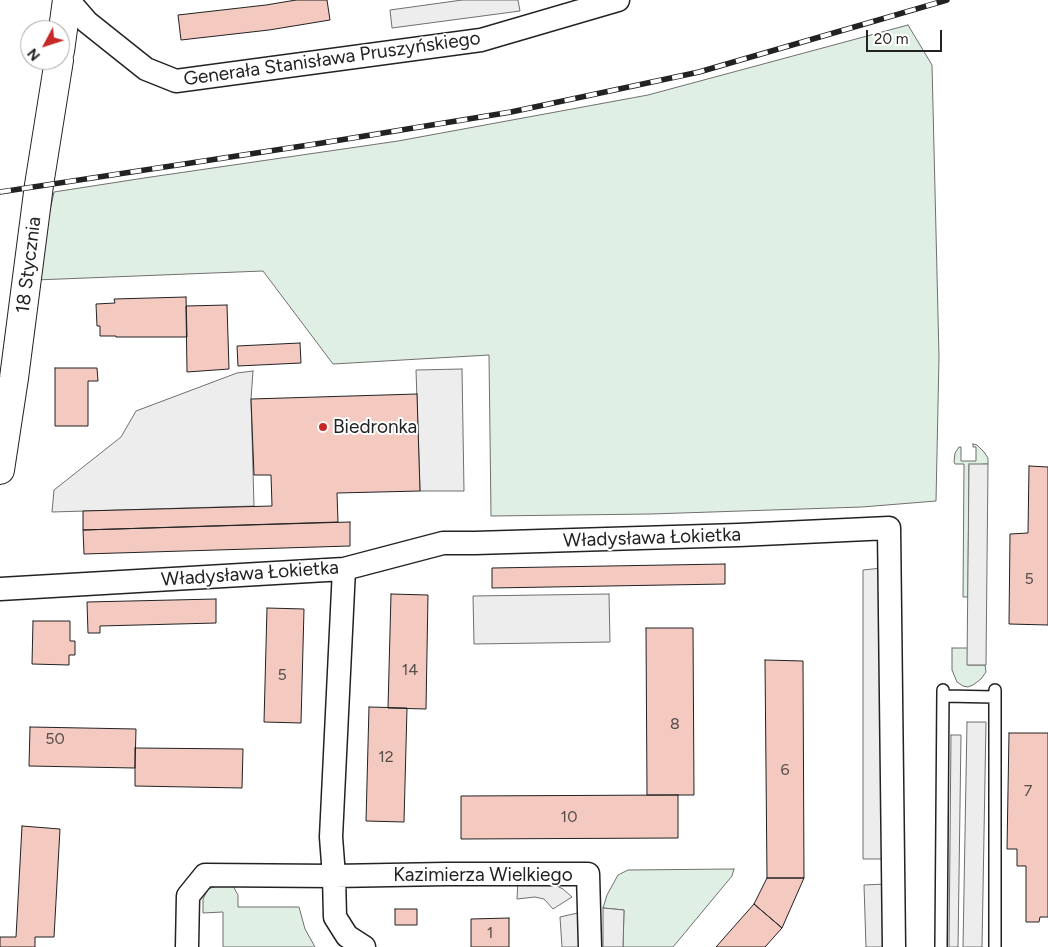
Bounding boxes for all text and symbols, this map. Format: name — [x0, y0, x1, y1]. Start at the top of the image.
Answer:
north arrow — [20, 20, 70, 70]
scale bar — [868, 20, 944, 52]
street label: Generała Stanisława Pruszyńskiego — [182, 27, 482, 91]
text: 20 m — [874, 30, 908, 48]
text: N — [24, 45, 44, 64]
street label: 18 Stycznia — [12, 215, 46, 315]
place label: Biedronka — [333, 416, 417, 438]
marker: Biedronka — [317, 421, 329, 433]
street label: Władysława Łokietka — [563, 524, 741, 552]
street label: Władysława Łokietka — [160, 556, 340, 592]
house number: 5 — [1024, 569, 1034, 589]
house number: 14 — [402, 660, 418, 680]
house number: 5 — [277, 665, 287, 685]
house number: 8 — [670, 714, 680, 734]
house number: 50 — [45, 729, 65, 749]
house number: 12 — [378, 747, 394, 767]
house number: 6 — [780, 760, 790, 780]
house number: 7 — [1024, 781, 1032, 801]
house number: 10 — [561, 807, 577, 827]
street label: Kazimierza Wielkiego — [393, 864, 573, 886]
house number: 1 — [487, 923, 493, 943]

